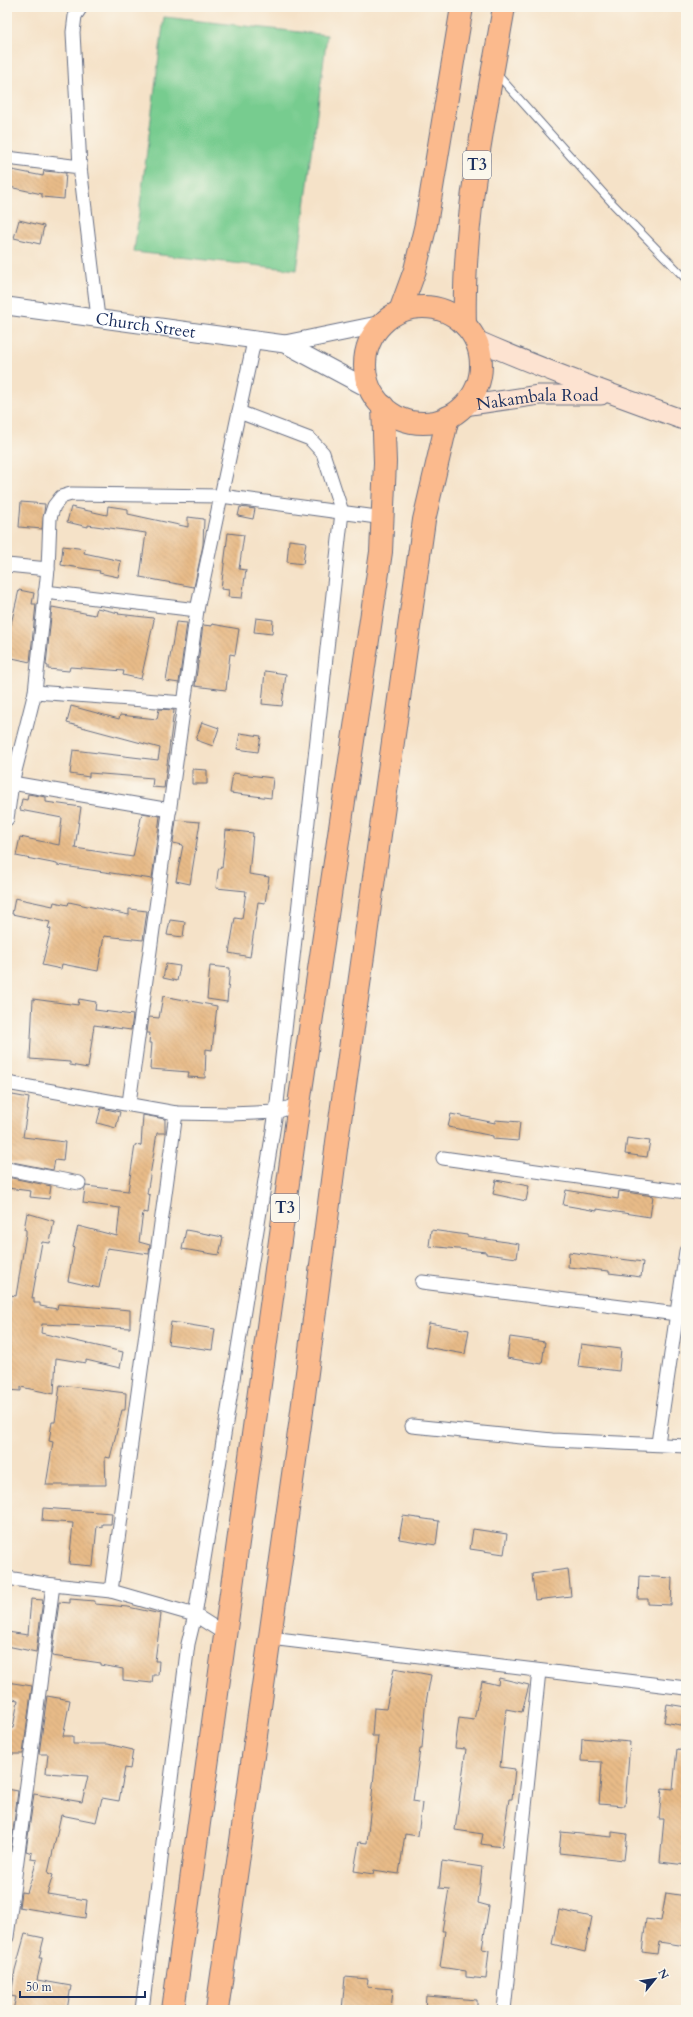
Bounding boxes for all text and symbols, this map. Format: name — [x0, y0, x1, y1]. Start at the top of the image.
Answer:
road number: T3 — [463, 151, 491, 179]
street label: Church Street — [94, 307, 198, 343]
street label: Nakambala Road — [475, 384, 599, 416]
road number: T3 — [271, 1194, 299, 1222]
north arrow — [635, 1959, 675, 1999]
text: N — [654, 1966, 672, 1983]
scale bar — [20, 1973, 145, 1999]
text: 50 m — [26, 1979, 53, 1995]

